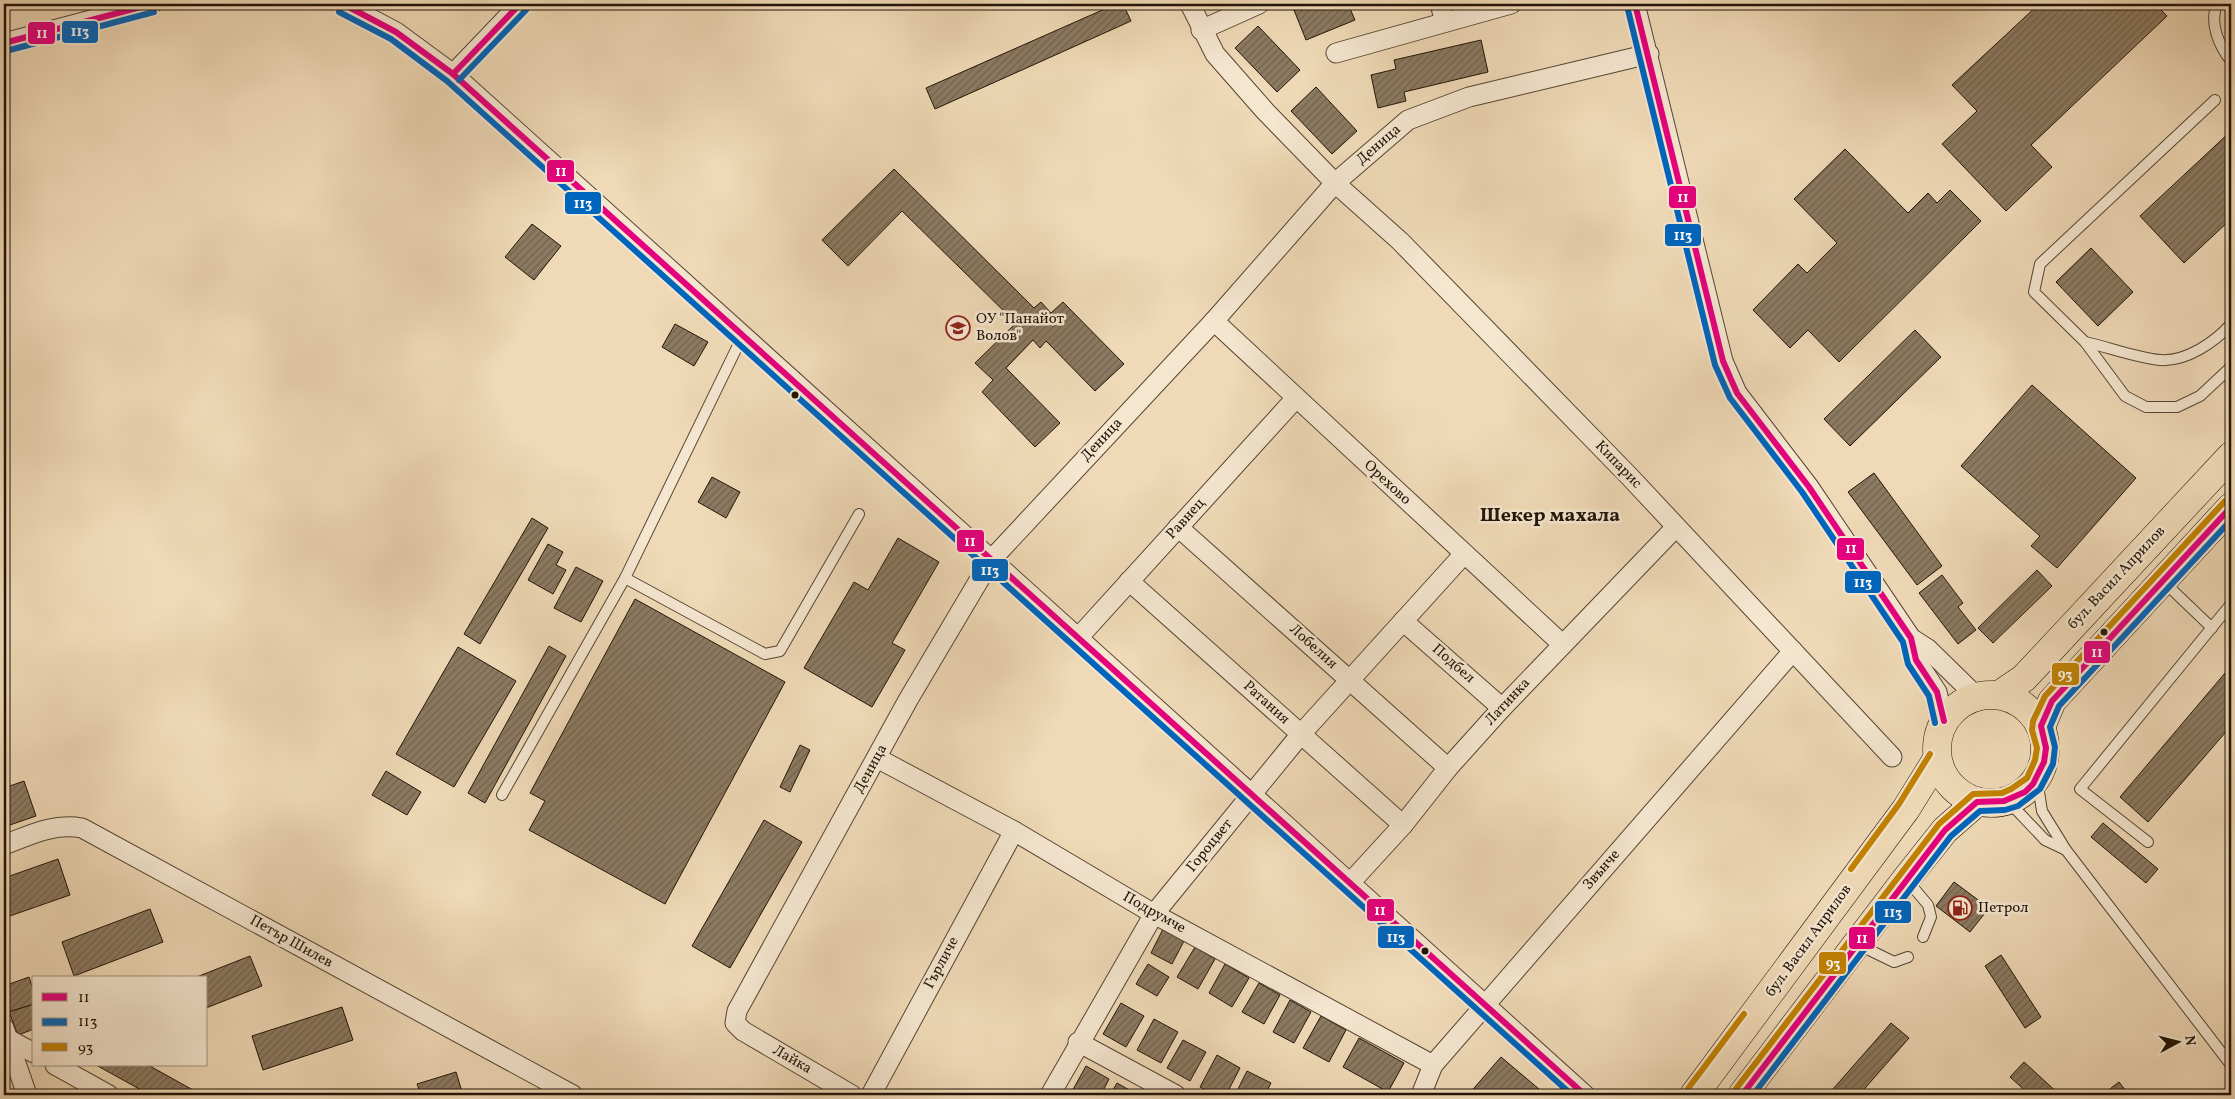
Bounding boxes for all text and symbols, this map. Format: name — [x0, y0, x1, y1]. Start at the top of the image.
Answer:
line badge: 113 — [61, 20, 99, 44]
line badge: 11 — [27, 21, 56, 45]
text: 113 — [71, 23, 89, 42]
text: 11 — [36, 25, 48, 44]
street label: Деница — [1352, 120, 1406, 170]
line badge: 11 — [546, 159, 575, 183]
text: 11 — [555, 163, 567, 182]
line badge: 11 — [1668, 185, 1697, 209]
text: 11 — [1677, 189, 1689, 208]
line badge: 113 — [564, 191, 602, 215]
text: 113 — [574, 195, 592, 214]
line badge: 113 — [1664, 223, 1702, 247]
text: 113 — [1674, 227, 1692, 246]
place label: ОУ "Панайот Волов" — [976, 309, 1065, 347]
school or university icon: ОУ "Панайот Волов" — [945, 315, 971, 341]
unlabelled marker — [790, 390, 800, 400]
street label: Деница — [1076, 413, 1128, 467]
street label: Кипарис — [1590, 436, 1646, 494]
street label: Орехово — [1359, 456, 1415, 510]
street label: Равнец — [1162, 493, 1211, 544]
district label: Шекер махала — [1480, 502, 1620, 530]
street label: бул. Васил Априлов — [2063, 522, 2171, 634]
line badge: 11 — [956, 529, 985, 553]
text: 11 — [964, 533, 976, 552]
line badge: 11 — [1836, 537, 1865, 561]
text: 11 — [1845, 540, 1857, 559]
line badge: 113 — [971, 558, 1009, 582]
text: 113 — [981, 562, 999, 581]
line badge: 113 — [1844, 570, 1882, 594]
text: 113 — [1854, 574, 1872, 593]
street label: Лобелия — [1284, 620, 1342, 674]
unlabelled marker — [2099, 627, 2109, 637]
street label: Подбел — [1427, 639, 1479, 689]
line badge: 11 — [2083, 640, 2111, 664]
text: 11 — [2091, 644, 2103, 663]
line badge: 93 — [2051, 662, 2080, 686]
text: 93 — [2058, 666, 2072, 685]
street label: Латинка — [1480, 674, 1536, 730]
street label: Ратания — [1238, 676, 1294, 730]
street label: Деница — [849, 741, 893, 797]
street label: Гороцвет — [1182, 814, 1238, 877]
street label: Звънче — [1578, 845, 1626, 895]
street label: бул. Васил Априлов — [1761, 880, 1857, 1002]
street label: Подрумче — [1119, 887, 1189, 939]
fuel station icon: Петрол — [1947, 895, 1973, 921]
line badge: 11 — [1366, 898, 1395, 922]
place label: Петрол — [1978, 898, 2028, 919]
line badge: 113 — [1874, 900, 1912, 924]
text: 11 — [1374, 902, 1386, 921]
text: 113 — [1884, 904, 1902, 923]
street label: Петър Шилев — [246, 910, 336, 974]
line badge: 113 — [1377, 925, 1415, 949]
line badge: 11 — [1848, 926, 1876, 950]
text: 113 — [1387, 929, 1405, 948]
text: 11 — [1856, 930, 1868, 949]
street label: Гърличе — [919, 933, 965, 993]
unlabelled marker — [1420, 946, 1430, 956]
line badge: 93 — [1818, 951, 1847, 975]
text: 93 — [1826, 955, 1840, 974]
legend — [32, 976, 208, 1066]
text: 11 — [78, 988, 90, 1009]
text: 113 — [78, 1012, 97, 1033]
north arrow — [2152, 1016, 2202, 1066]
text: N — [2179, 1034, 2199, 1047]
text: 93 — [78, 1038, 93, 1059]
street label: Лайка — [768, 1040, 816, 1080]

